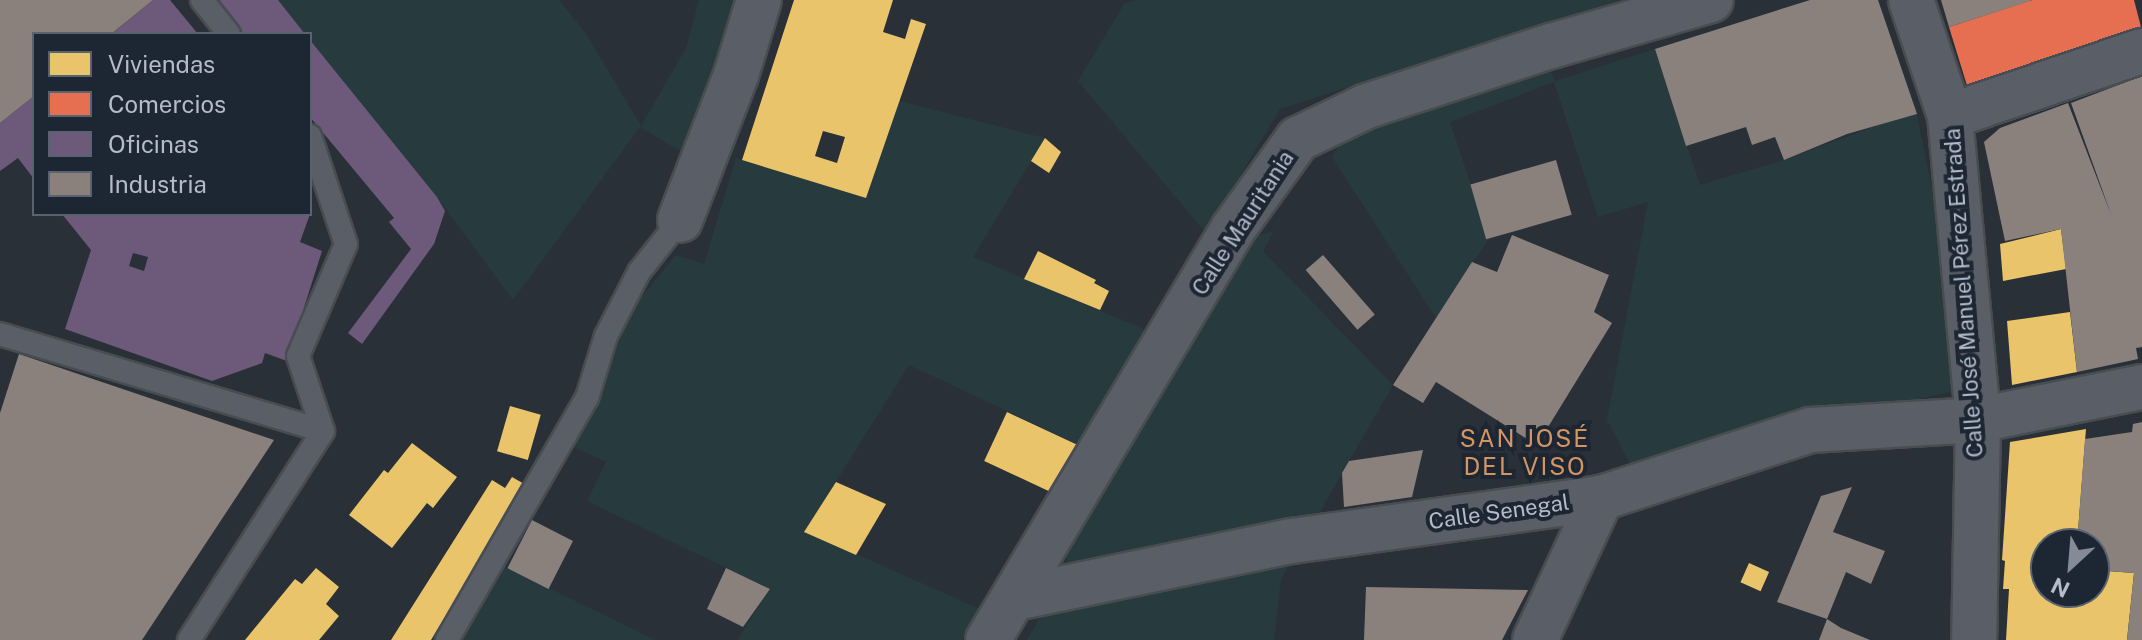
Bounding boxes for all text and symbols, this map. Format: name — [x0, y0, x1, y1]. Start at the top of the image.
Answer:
legend — [32, 32, 312, 216]
text: Viviendas — [108, 50, 215, 78]
text: Comercios — [108, 90, 226, 118]
street label: Calle José Manuel Pérez Estrada — [1939, 127, 1989, 459]
text: Oficinas — [108, 130, 199, 158]
street label: Calle Mauritania — [1186, 146, 1300, 300]
text: Industria — [108, 170, 207, 198]
district label: SAN JOSÉ DEL VISO — [1460, 425, 1590, 481]
street label: Calle Senegal — [1427, 489, 1571, 535]
north arrow — [2030, 528, 2110, 608]
text: N — [2047, 572, 2074, 603]

